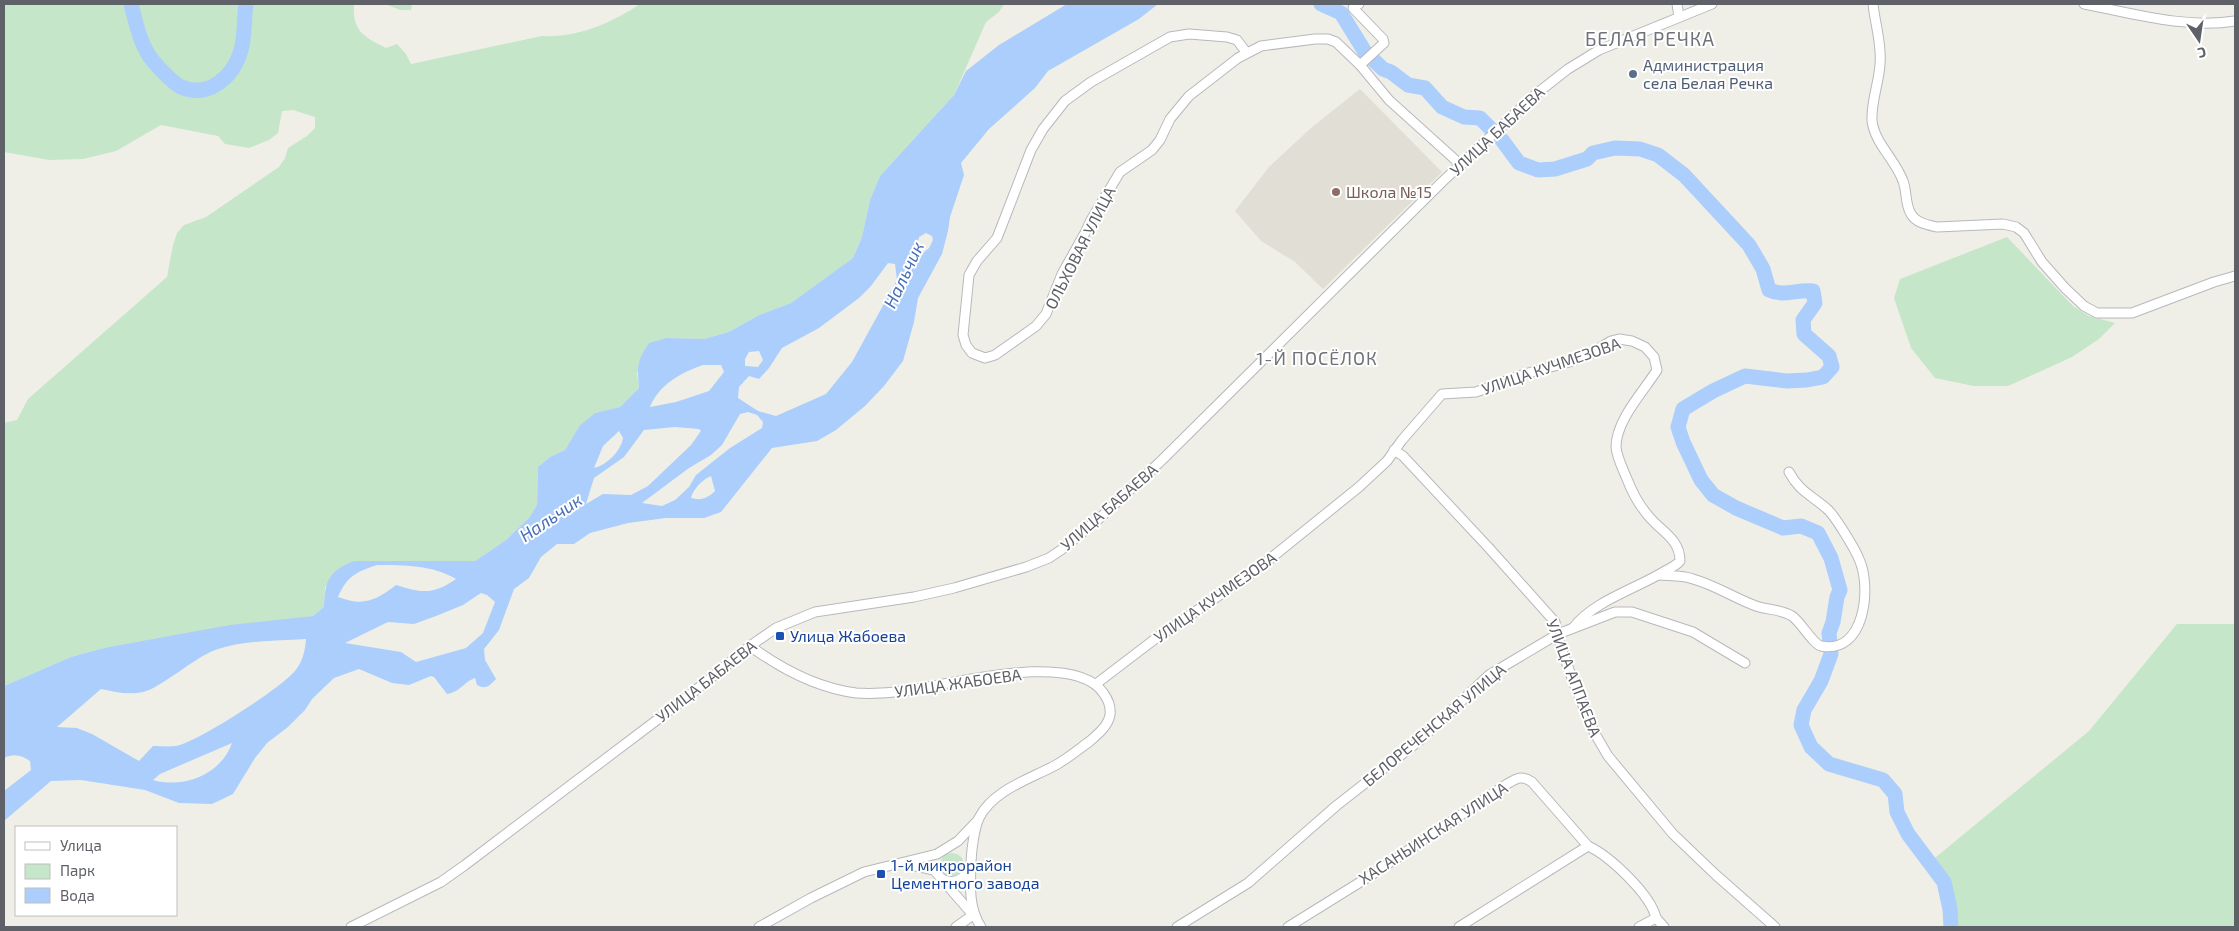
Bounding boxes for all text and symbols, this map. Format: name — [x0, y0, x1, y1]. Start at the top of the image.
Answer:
north arrow — [2174, 15, 2224, 65]
district label: БЕЛАЯ РЕЧКА — [1585, 27, 1715, 50]
text: С — [2196, 44, 2208, 62]
place label: Администрация села Белая Речка — [1643, 55, 1773, 92]
marker: Администрация села Белая Речка — [1627, 68, 1639, 80]
street label: УЛИЦА БАБАЕВА — [1445, 82, 1548, 179]
place label: Школа №15 — [1346, 182, 1432, 201]
street label: ОЛЬХОВАЯ УЛИЦА — [1041, 183, 1119, 312]
marker: Школа №15 — [1330, 186, 1342, 198]
water label: Нальчик — [878, 237, 928, 311]
street label: УЛИЦА КУЧМЕЗОВА — [1479, 333, 1623, 398]
district label: 1-Й ПОСЁЛОК — [1256, 347, 1378, 369]
street label: УЛИЦА БАБАЕВА — [1056, 459, 1161, 554]
water label: Нальчик — [515, 488, 586, 546]
street label: УЛИЦА КУЧМЕЗОВА — [1150, 547, 1280, 646]
street label: УЛИЦА АППАЕВА — [1543, 616, 1606, 739]
place label: Улица Жабоева — [790, 626, 906, 645]
marker: Улица Жабоева — [774, 630, 786, 642]
street label: УЛИЦА БАБАЕВА — [652, 635, 760, 726]
street label: БЕЛОРЕЧЕНСКАЯ УЛИЦА — [1358, 659, 1509, 790]
street label: УЛИЦА ЖАБОЕВА — [893, 664, 1023, 701]
street label: ХАСАНЬИНСКАЯ УЛИЦА — [1355, 777, 1511, 888]
legend — [15, 826, 178, 916]
text: Улица — [60, 836, 102, 854]
place label: 1-й микрорайон Цементного завода — [891, 855, 1040, 892]
text: Парк — [60, 861, 95, 879]
marker: 1-й микрорайон Цементного завода — [875, 868, 887, 880]
text: Вода — [60, 886, 95, 904]

